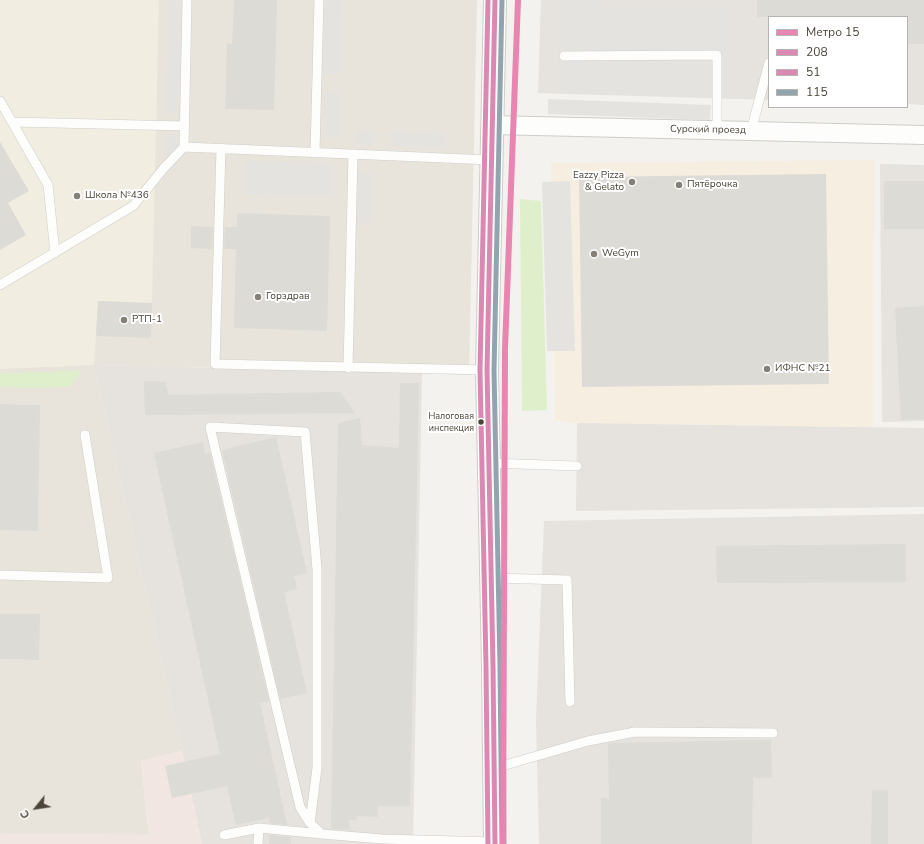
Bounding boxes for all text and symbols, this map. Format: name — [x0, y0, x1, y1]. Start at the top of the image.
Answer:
legend — [768, 16, 908, 108]
text: Метро 15 — [806, 24, 859, 40]
text: 208 — [806, 44, 828, 60]
text: 51 — [806, 64, 820, 80]
text: 115 — [806, 84, 828, 100]
street label: Сурский проезд — [670, 123, 746, 137]
place label: Eazzy Pizza & Gelato — [573, 170, 624, 194]
marker: Eazzy Pizza & Gelato — [627, 177, 637, 187]
place label: Пятёрочка — [687, 179, 738, 191]
marker: Пятёрочка — [674, 180, 684, 190]
place label: Школа №436 — [85, 190, 149, 202]
marker: Школа №436 — [72, 191, 82, 201]
place label: WeGym — [602, 248, 639, 260]
marker: WeGym — [589, 249, 599, 259]
place label: Горздрав — [266, 291, 310, 303]
marker: Горздрав — [253, 292, 263, 302]
place label: РТП-1 — [132, 314, 162, 326]
marker: РТП-1 — [119, 315, 129, 325]
place label: ИФНС №21 — [775, 363, 831, 375]
marker: ИФНС №21 — [762, 364, 772, 374]
place label: Налоговая инспекция — [428, 412, 474, 433]
marker: Налоговая инспекция — [476, 417, 486, 427]
north arrow — [16, 788, 56, 828]
text: С — [17, 807, 34, 821]

